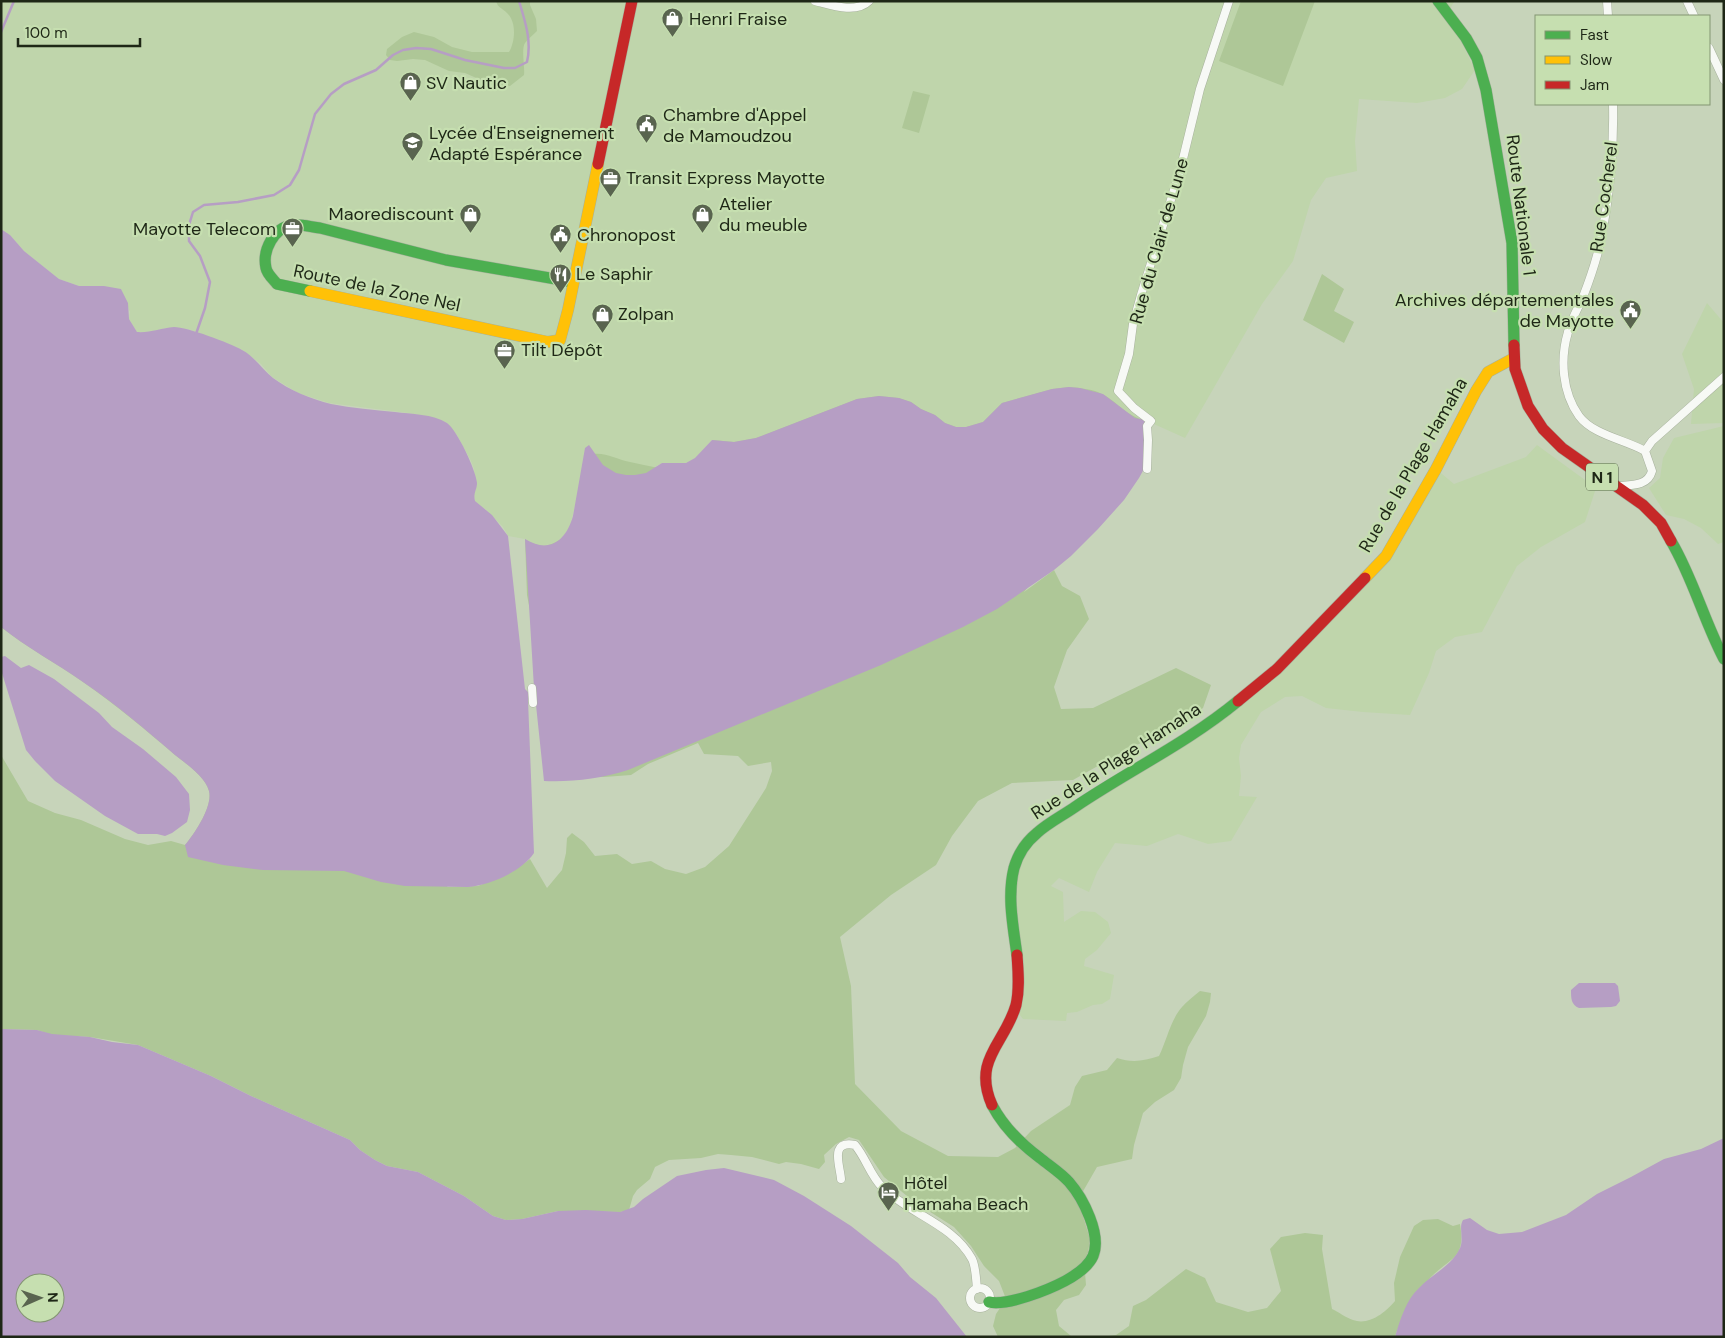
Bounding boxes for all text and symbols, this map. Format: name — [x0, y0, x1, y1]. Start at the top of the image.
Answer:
shop icon: Henri Fraise — [661, 7, 685, 38]
place label: Henri Fraise — [689, 7, 787, 31]
scale bar — [18, 15, 140, 47]
legend — [1535, 15, 1710, 105]
text: 100 m — [25, 23, 68, 43]
text: Fast — [1580, 25, 1609, 45]
text: Slow — [1580, 50, 1613, 70]
shop icon: SV Nautic — [398, 71, 422, 102]
place label: SV Nautic — [426, 71, 507, 95]
text: Jam — [1580, 75, 1609, 95]
place label: Chambre d'Appel de Mamoudzou — [663, 103, 806, 148]
public building icon: Chambre d'Appel de Mamoudzou — [635, 113, 659, 144]
place label: Lycée d'Enseignement Adapté Espérance — [429, 121, 615, 166]
school or university icon: Lycée d'Enseignement Adapté Espérance — [401, 131, 425, 162]
street label: Route Nationale 1 — [1500, 133, 1542, 277]
street label: Rue Cocherel — [1584, 140, 1624, 254]
street label: Rue du Clair de Lune — [1124, 155, 1194, 327]
office icon: Transit Express Mayotte — [598, 166, 622, 197]
place label: Transit Express Mayotte — [626, 166, 825, 190]
place label: Atelier du meuble — [719, 192, 807, 237]
place label: Maorediscount — [329, 202, 454, 226]
shop icon: Maorediscount — [458, 202, 482, 233]
shop icon: Atelier du meuble — [691, 202, 715, 233]
place label: Mayotte Telecom — [133, 217, 276, 241]
office icon: Mayotte Telecom — [280, 217, 304, 248]
public building icon: Chronopost — [549, 223, 573, 254]
place label: Chronopost — [577, 223, 676, 247]
street label: Route de la Zone Nel — [291, 259, 463, 317]
restaurant icon: Le Saphir — [548, 262, 572, 293]
place label: Le Saphir — [576, 262, 653, 286]
place label: Archives départementales de Mayotte — [1395, 288, 1614, 333]
public building icon: Archives départementales de Mayotte — [1618, 298, 1642, 329]
shop icon: Zolpan — [590, 302, 614, 333]
place label: Zolpan — [618, 302, 674, 326]
office icon: Tilt Dépôt — [493, 338, 517, 369]
place label: Tilt Dépôt — [521, 338, 603, 362]
street label: Rue de la Plage Hamaha — [1353, 373, 1473, 557]
road number: N 1 — [1586, 464, 1618, 491]
street label: Rue de la Plage Hamaha — [1026, 697, 1206, 825]
place label: Hôtel Hamaha Beach — [904, 1171, 1028, 1216]
hotel icon: Hôtel Hamaha Beach — [876, 1181, 900, 1212]
north arrow — [15, 1273, 65, 1323]
text: N — [44, 1292, 62, 1303]

